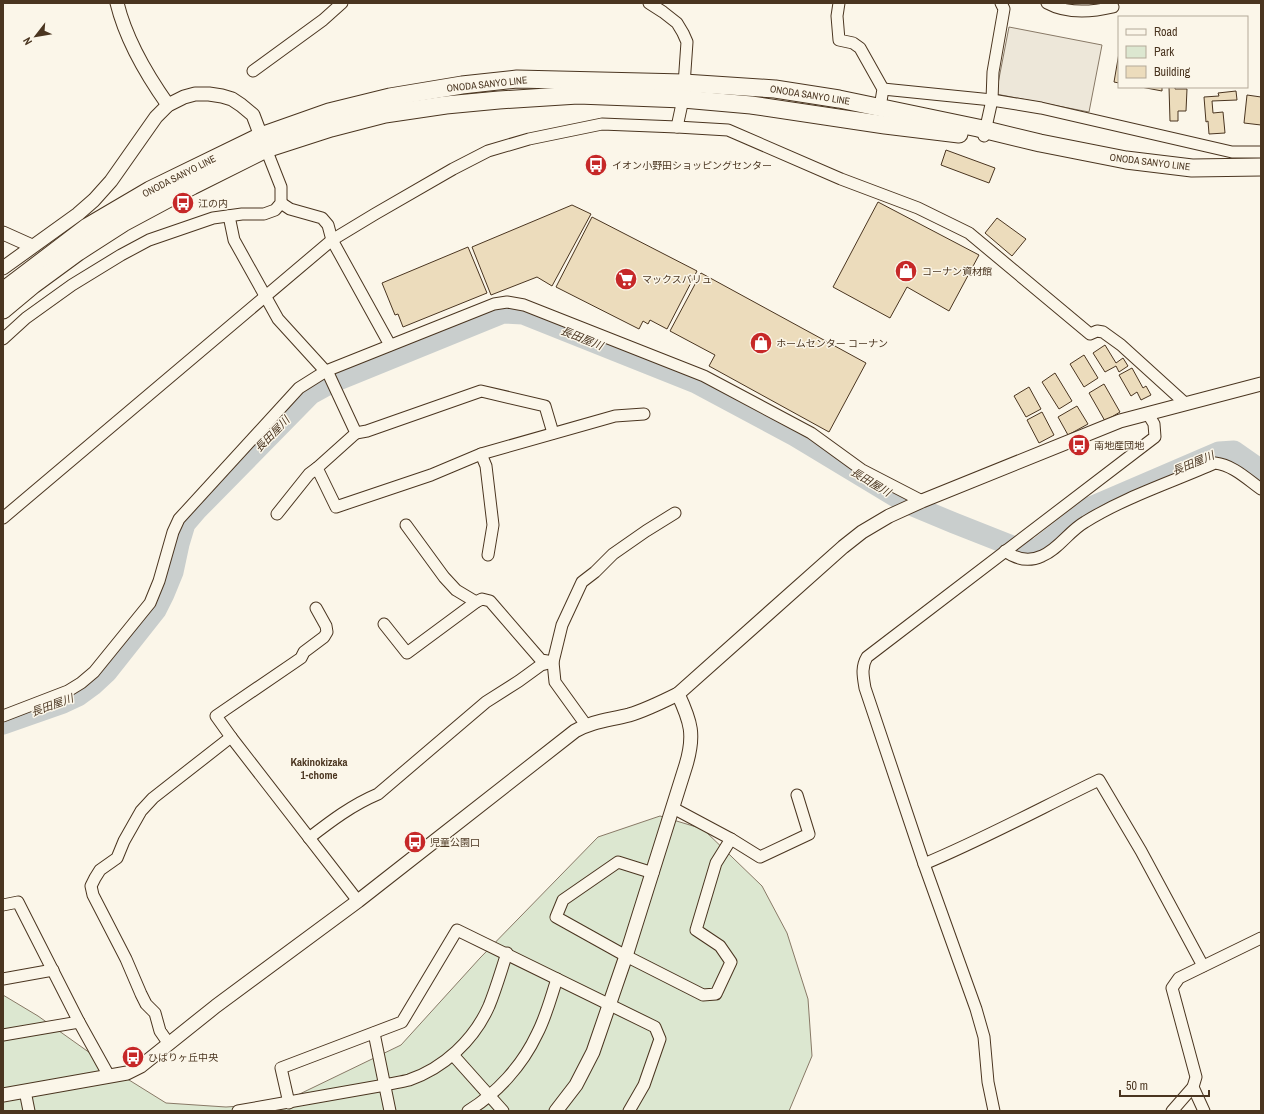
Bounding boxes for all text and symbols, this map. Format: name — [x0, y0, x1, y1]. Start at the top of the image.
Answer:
north arrow — [16, 16, 56, 56]
legend — [1118, 16, 1248, 88]
text: Road — [1154, 24, 1178, 40]
text: N — [20, 35, 35, 48]
text: Park — [1154, 44, 1174, 60]
text: Building — [1154, 64, 1191, 80]
street label: ONODA SANYO LINE — [446, 73, 528, 95]
street label: ONODA SANYO LINE — [769, 82, 851, 108]
street label: ONODA SANYO LINE — [1109, 151, 1191, 173]
street label: ONODA SANYO LINE — [140, 152, 218, 200]
bus stop icon: イオン小野田ショッピングセンター — [583, 152, 609, 178]
place label: イオン小野田ショッピングセンター — [612, 159, 772, 172]
bus stop icon: 江の内 — [170, 190, 196, 216]
place label: 江の内 — [198, 197, 228, 210]
shop icon: コーナン資材館 — [893, 258, 919, 284]
place label: コーナン資材館 — [922, 265, 992, 278]
supermarket icon: マックスバリュ — [613, 266, 639, 292]
place label: マックスバリュ — [642, 273, 712, 286]
water label: 長田屋川 — [559, 323, 606, 353]
shop icon: ホームセンター コーナン — [748, 330, 774, 356]
place label: ホームセンター コーナン — [776, 337, 888, 350]
water label: 長田屋川 — [252, 413, 293, 455]
bus stop icon: 南地産団地 — [1066, 432, 1092, 458]
place label: 南地産団地 — [1094, 439, 1145, 452]
water label: 長田屋川 — [1170, 448, 1217, 478]
water label: 長田屋川 — [849, 465, 894, 500]
water label: 長田屋川 — [29, 691, 76, 719]
district label: Kakinokizaka 1-chome — [290, 755, 348, 782]
bus stop icon: 児童公園口 — [402, 829, 428, 855]
place label: 児童公園口 — [430, 836, 480, 849]
bus stop icon: ひばりヶ丘中央 — [120, 1044, 146, 1070]
place label: ひばりヶ丘中央 — [148, 1051, 219, 1064]
scale bar — [1120, 1072, 1209, 1098]
text: 50 m — [1126, 1078, 1148, 1094]

